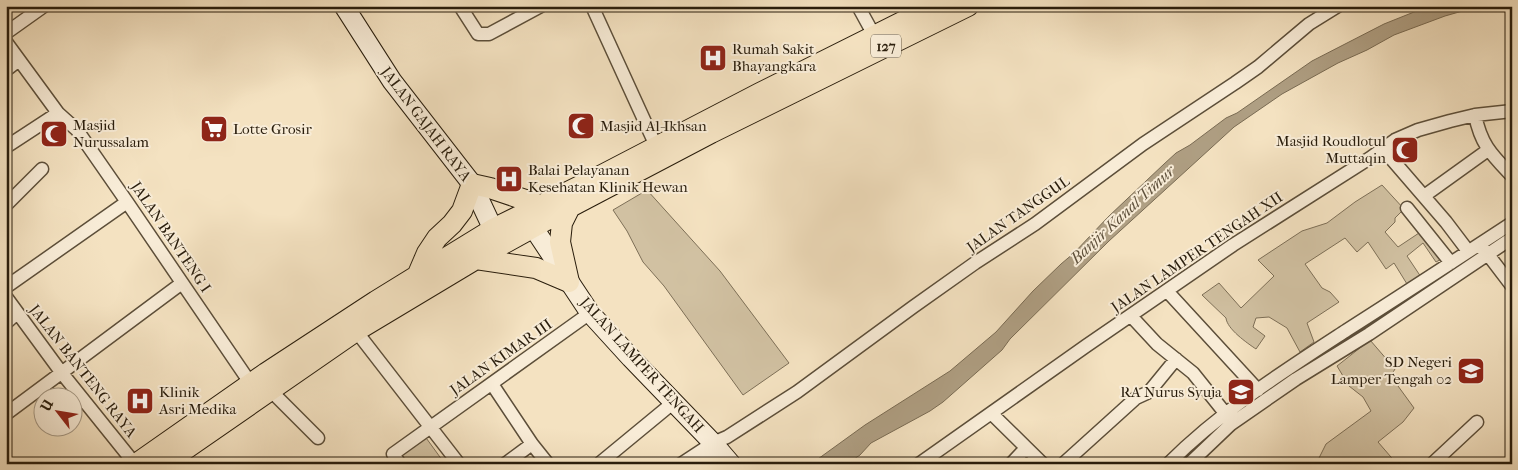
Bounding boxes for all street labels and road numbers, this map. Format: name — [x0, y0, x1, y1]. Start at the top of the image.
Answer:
road number: 127 — [871, 34, 901, 58]
street label: JALAN GAJAH RAYA — [376, 62, 475, 185]
street label: JALAN TANGGUL — [962, 172, 1073, 257]
street label: JALAN BANTENG I — [127, 177, 215, 296]
street label: JALAN LAMPER TENGAH XII — [1107, 188, 1286, 317]
street label: JALAN LAMPER TENGAH — [576, 293, 708, 437]
street label: JALAN BANTENG RAYA — [25, 300, 141, 441]
street label: JALAN KIMAR III — [446, 315, 556, 400]

